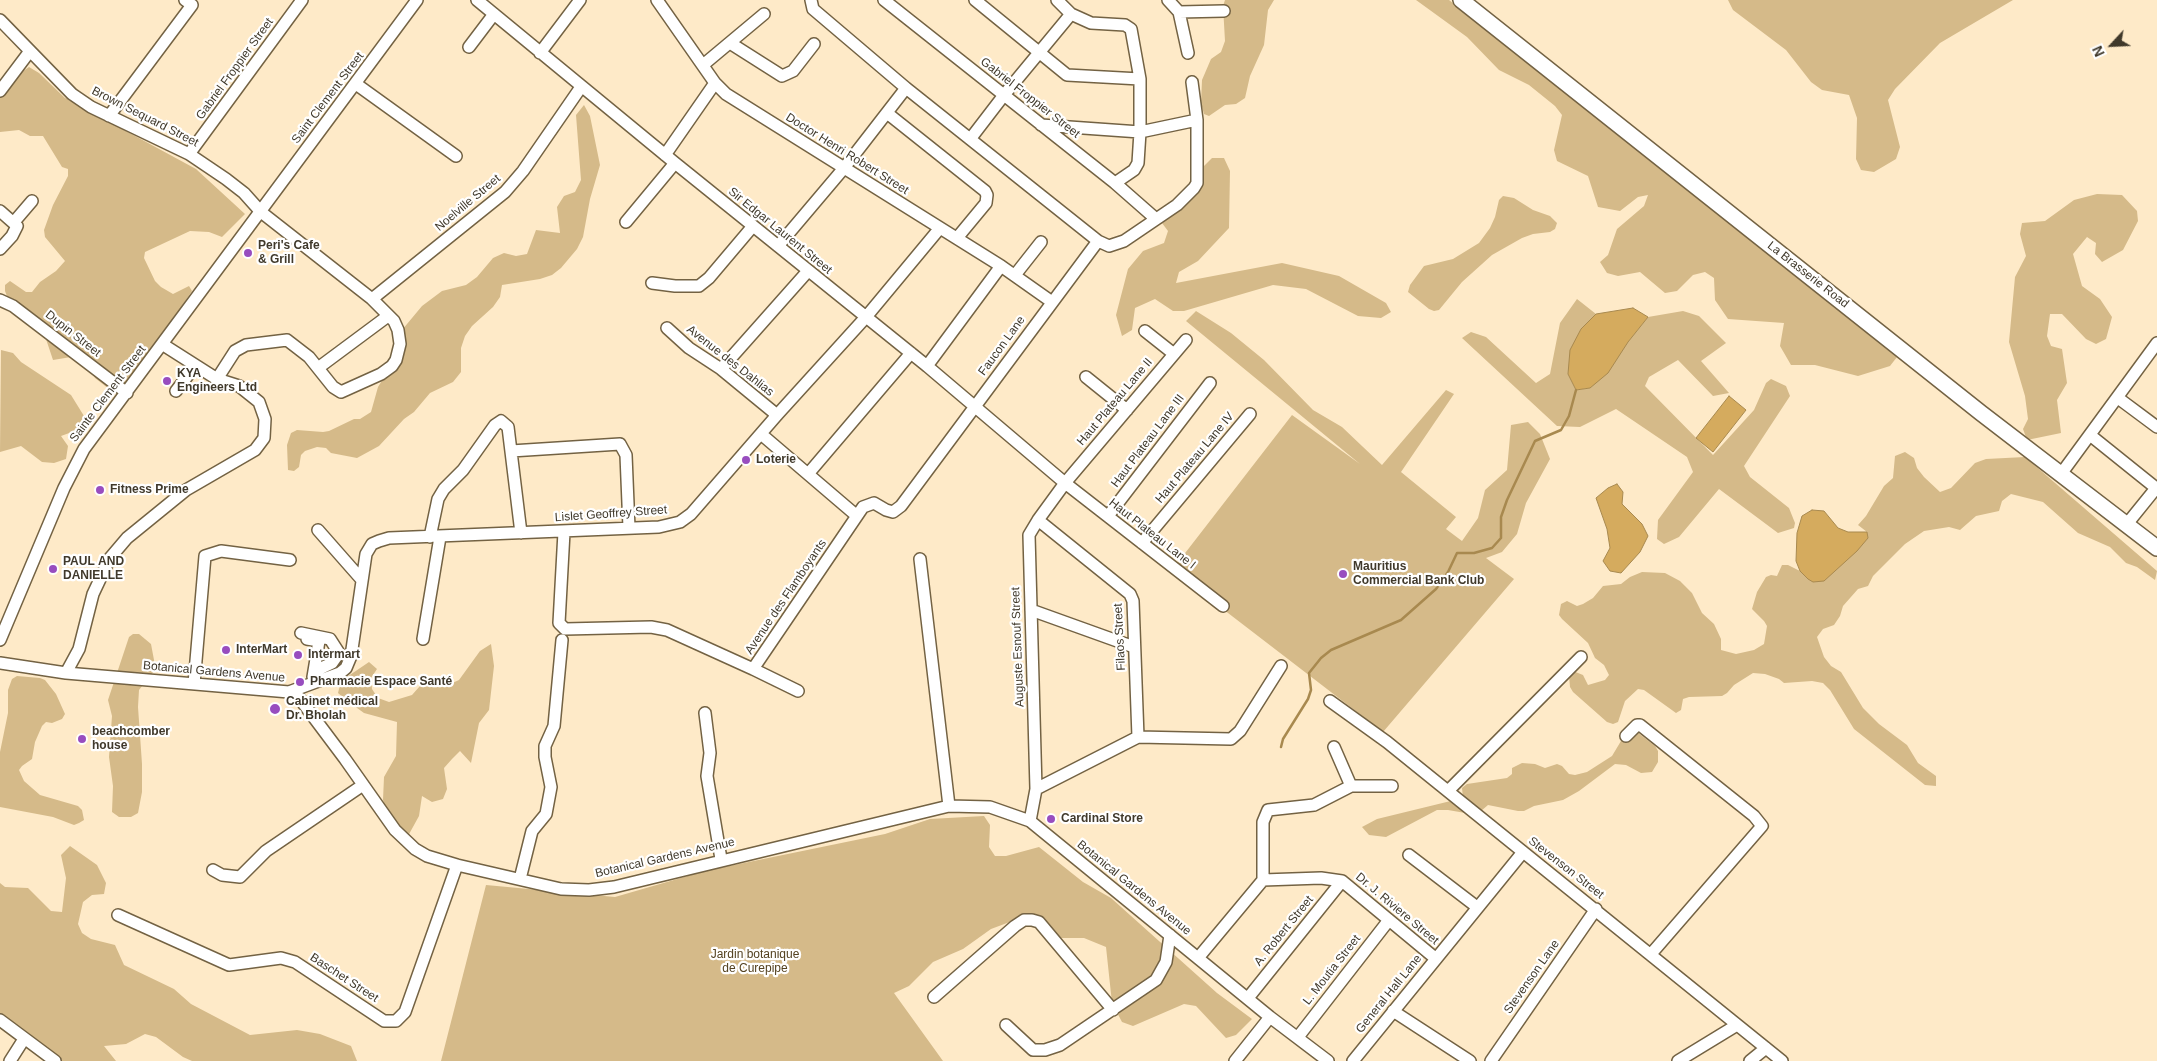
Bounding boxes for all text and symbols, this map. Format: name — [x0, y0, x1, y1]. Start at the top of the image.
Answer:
street label: Gabriel Froppier Street — [193, 15, 277, 123]
north arrow — [2087, 20, 2137, 70]
text: N — [2089, 43, 2108, 59]
street label: Saint Clement Street — [289, 49, 367, 147]
street label: Gabriel Froppier Street — [977, 55, 1083, 141]
street label: Brown Sequard Street — [89, 84, 201, 150]
street label: Doctor Henri Robert Street — [783, 110, 911, 198]
street label: Noelville Street — [432, 172, 504, 234]
street label: Sir Edgar Laurent Street — [725, 185, 835, 277]
place label: Peri's Cafe & Grill — [258, 239, 320, 267]
street label: La Brasserie Road — [1764, 239, 1852, 311]
marker: Peri's Cafe & Grill — [242, 247, 254, 259]
street label: Dupin Street — [42, 308, 104, 360]
street label: Faucon Lane — [976, 313, 1028, 379]
street label: Avenue des Dahlias — [684, 323, 776, 399]
street label: Sainte Clement Street — [67, 343, 149, 445]
street label: Haut Plateau Lane II — [1074, 355, 1156, 449]
place label: KYA Engineers Ltd — [177, 367, 257, 395]
marker: KYA Engineers Ltd — [161, 375, 173, 387]
street label: Haut Plateau Lane III — [1108, 392, 1188, 490]
street label: Haut Plateau Lane IV — [1153, 410, 1237, 506]
place label: Loterie — [756, 453, 796, 467]
marker: Loterie — [740, 454, 752, 466]
place label: Fitness Prime — [110, 483, 189, 497]
marker: Fitness Prime — [94, 484, 106, 496]
street label: Haut Plateau Lane I — [1106, 496, 1198, 572]
street label: Lislet Geoffrey Street — [554, 503, 668, 525]
street label: Avenue des Flamboyants — [742, 537, 830, 657]
place label: PAUL AND DANIELLE — [63, 555, 124, 583]
place label: Mauritius Commercial Bank Club — [1353, 560, 1484, 588]
marker: PAUL AND DANIELLE — [47, 563, 59, 575]
marker: Mauritius Commercial Bank Club — [1337, 568, 1349, 580]
street label: Auguste Esnouf Street — [1009, 587, 1027, 707]
street label: Filaos Street — [1111, 603, 1129, 671]
place label: InterMart — [236, 643, 287, 657]
marker: InterMart — [220, 644, 232, 656]
place label: Intermart — [308, 648, 360, 662]
marker: Intermart — [292, 649, 304, 661]
street label: Botanical Gardens Avenue — [142, 659, 286, 685]
place label: Pharmacie Espace Santé — [310, 675, 452, 689]
marker: Pharmacie Espace Santé — [294, 676, 306, 688]
place label: Cabinet médical Dr. Bholah — [286, 695, 378, 723]
marker: Cabinet médical Dr. Bholah — [268, 702, 282, 716]
place label: beachcomber house — [92, 725, 170, 753]
marker: beachcomber house — [76, 733, 88, 745]
place label: Cardinal Store — [1061, 812, 1143, 826]
marker: Cardinal Store — [1045, 813, 1057, 825]
street label: Stevenson Street — [1525, 834, 1607, 902]
street label: Botanical Gardens Avenue — [594, 835, 736, 881]
street label: Botanical Gardens Avenue — [1074, 838, 1194, 938]
street label: Dr. J. Riviere Street — [1353, 870, 1441, 948]
street label: A. Robert Street — [1251, 893, 1317, 969]
street label: L. Moutia Street — [1300, 932, 1364, 1008]
street label: Stevenson Lane — [1501, 937, 1563, 1017]
park label: Jardin botanique de Curepipe — [711, 948, 799, 976]
street label: Baschet Street — [307, 951, 381, 1005]
street label: General Hall Lane — [1353, 952, 1425, 1036]

